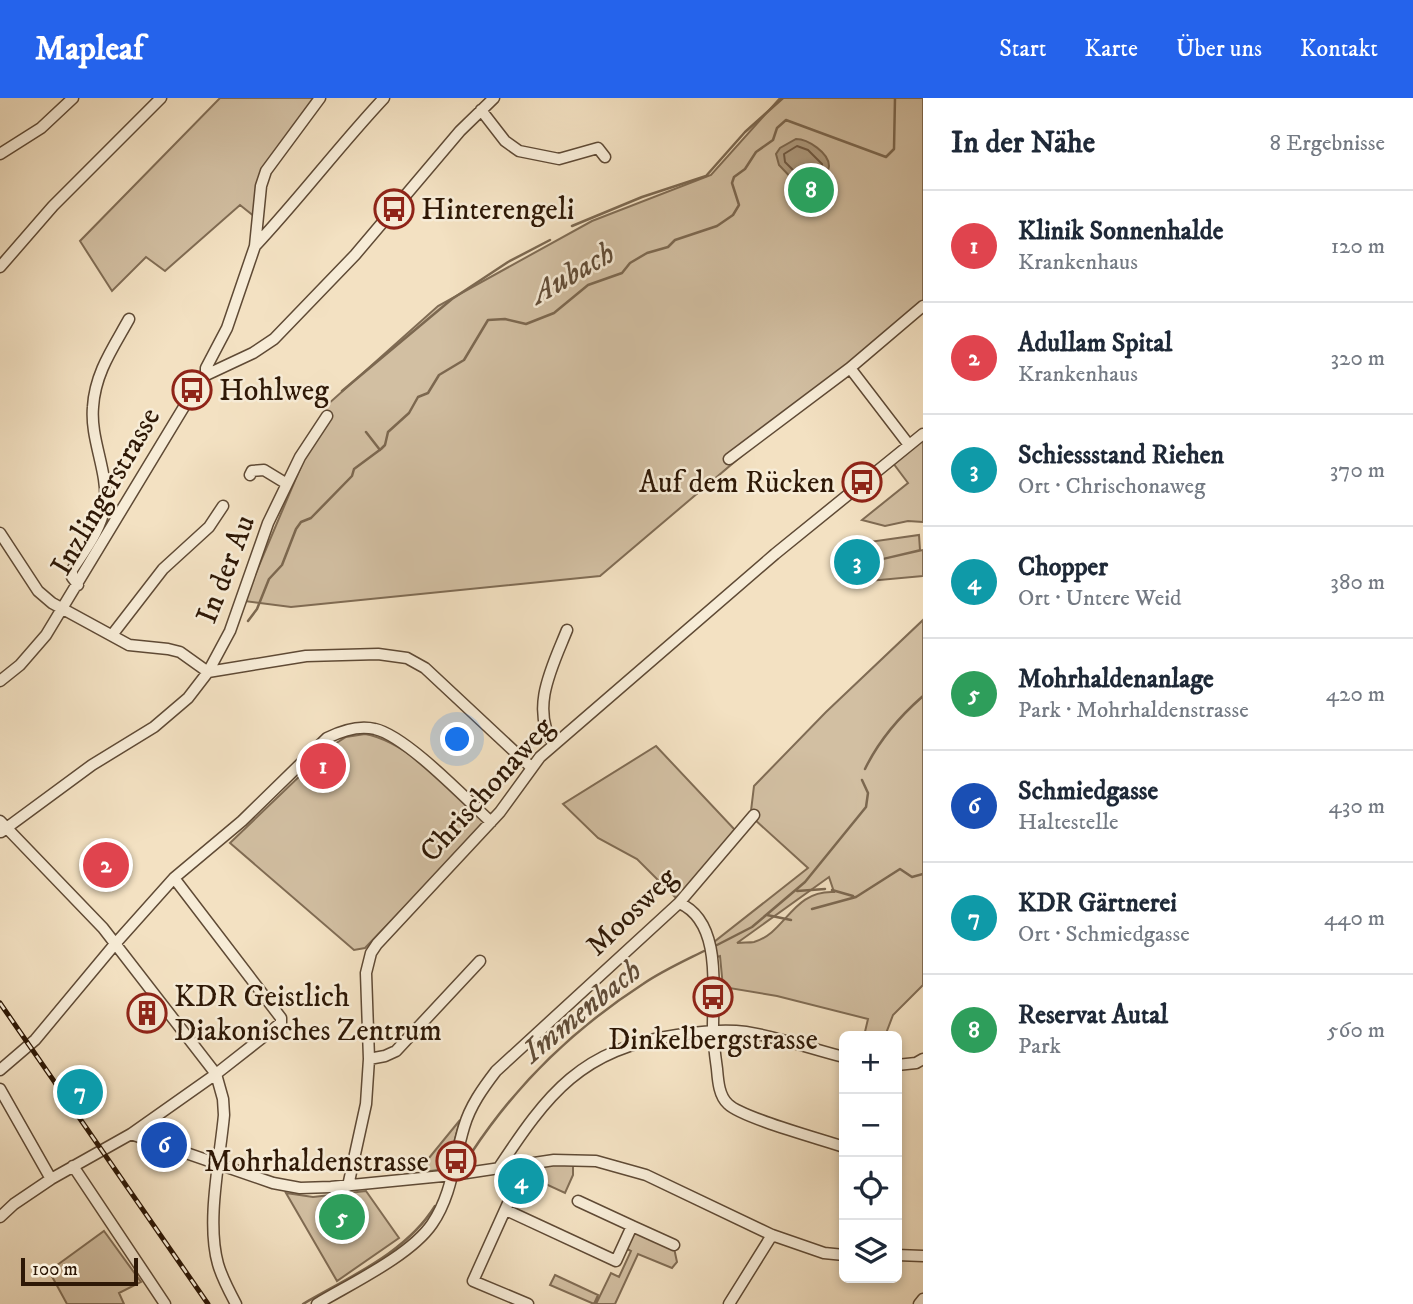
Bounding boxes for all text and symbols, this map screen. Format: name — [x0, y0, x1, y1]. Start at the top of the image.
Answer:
text: Mapleaf — [35, 29, 144, 70]
text: Start — [999, 34, 1046, 64]
text: Karte — [1084, 34, 1138, 64]
text: Über uns — [1176, 34, 1262, 64]
text: Kontakt — [1300, 34, 1378, 64]
text: In der Nähe — [951, 125, 1095, 162]
text: 8 Ergebnisse — [1269, 129, 1385, 158]
pin: 8 — [788, 164, 834, 216]
bus stop icon: Hinterengeli — [373, 188, 415, 230]
place label: Hinterengeli — [421, 192, 575, 229]
text: Klinik Sonnenhalde — [1018, 215, 1223, 248]
text: 1 — [970, 232, 978, 261]
text: 120 m — [1331, 232, 1385, 261]
water label: Aubach — [521, 234, 622, 315]
text: Krankenhaus — [1018, 248, 1138, 277]
text: Adullam Spital — [1018, 327, 1172, 360]
text: 2 — [968, 344, 980, 373]
text: 320 m — [1331, 344, 1385, 373]
text: Krankenhaus — [1018, 360, 1138, 389]
bus stop icon: Hohlweg — [171, 369, 213, 411]
place label: Hohlweg — [219, 373, 329, 410]
street label: Inzlingerstrasse — [43, 401, 169, 582]
text: Schiessstand Riehen — [1018, 439, 1224, 472]
text: 3 — [970, 456, 978, 485]
text: 370 m — [1330, 456, 1385, 485]
bus stop icon: Auf dem Rücken — [841, 461, 883, 503]
place label: Auf dem Rücken — [639, 465, 835, 502]
text: Ort · Chrischonaweg — [1018, 472, 1205, 501]
street label: In der Au — [189, 510, 264, 629]
pin: 3 — [834, 536, 880, 588]
text: Chopper — [1018, 551, 1108, 584]
text: 4 — [967, 568, 981, 597]
text: 380 m — [1330, 568, 1385, 597]
text: Ort · Untere Weid — [1018, 584, 1182, 613]
text: Mohrhaldenanlage — [1018, 663, 1214, 696]
text: 5 — [968, 680, 980, 709]
text: 420 m — [1326, 680, 1385, 709]
text: Park · Mohrhaldenstrasse — [1018, 696, 1249, 725]
street label: Chrischonaweg — [412, 710, 562, 870]
your location — [440, 722, 474, 756]
pin: 1 — [300, 740, 346, 792]
text: Schmiedgasse — [1018, 775, 1158, 808]
text: 6 — [968, 792, 980, 821]
text: 430 m — [1329, 792, 1385, 821]
text: Haltestelle — [1018, 808, 1119, 837]
pin: 2 — [83, 839, 129, 891]
street label: Moosweg — [579, 859, 686, 964]
text: KDR Gärtnerei — [1018, 887, 1177, 920]
text: 7 — [968, 904, 980, 933]
text: 440 m — [1324, 904, 1385, 933]
text: Ort · Schmiedgasse — [1018, 920, 1190, 949]
water label: Immenbach — [513, 951, 650, 1073]
bus stop icon: Dinkelbergstrasse — [692, 976, 734, 1018]
place label: KDR Geistlich Diakonisches Zentrum — [174, 979, 442, 1050]
building icon: KDR Geistlich Diakonisches Zentrum — [126, 992, 168, 1034]
text: Reservat Autal — [1018, 999, 1168, 1032]
text: 8 — [968, 1016, 980, 1045]
text: 560 m — [1327, 1016, 1385, 1045]
place label: Dinkelbergstrasse — [608, 1022, 818, 1059]
map controls — [839, 1031, 902, 1283]
button: + — [839, 1031, 902, 1094]
text: Park — [1018, 1032, 1061, 1061]
pin: 7 — [57, 1066, 103, 1118]
button: − — [839, 1094, 902, 1157]
pin: 6 — [141, 1119, 187, 1171]
bus stop icon: Mohrhaldenstrasse — [435, 1140, 477, 1182]
place label: Mohrhaldenstrasse — [204, 1144, 429, 1181]
pin: 4 — [498, 1155, 544, 1207]
button: locate — [839, 1157, 902, 1220]
pin: 5 — [319, 1191, 365, 1243]
button: layers — [839, 1220, 902, 1283]
scale bar — [21, 1255, 138, 1287]
text: 100 m — [32, 1258, 78, 1281]

